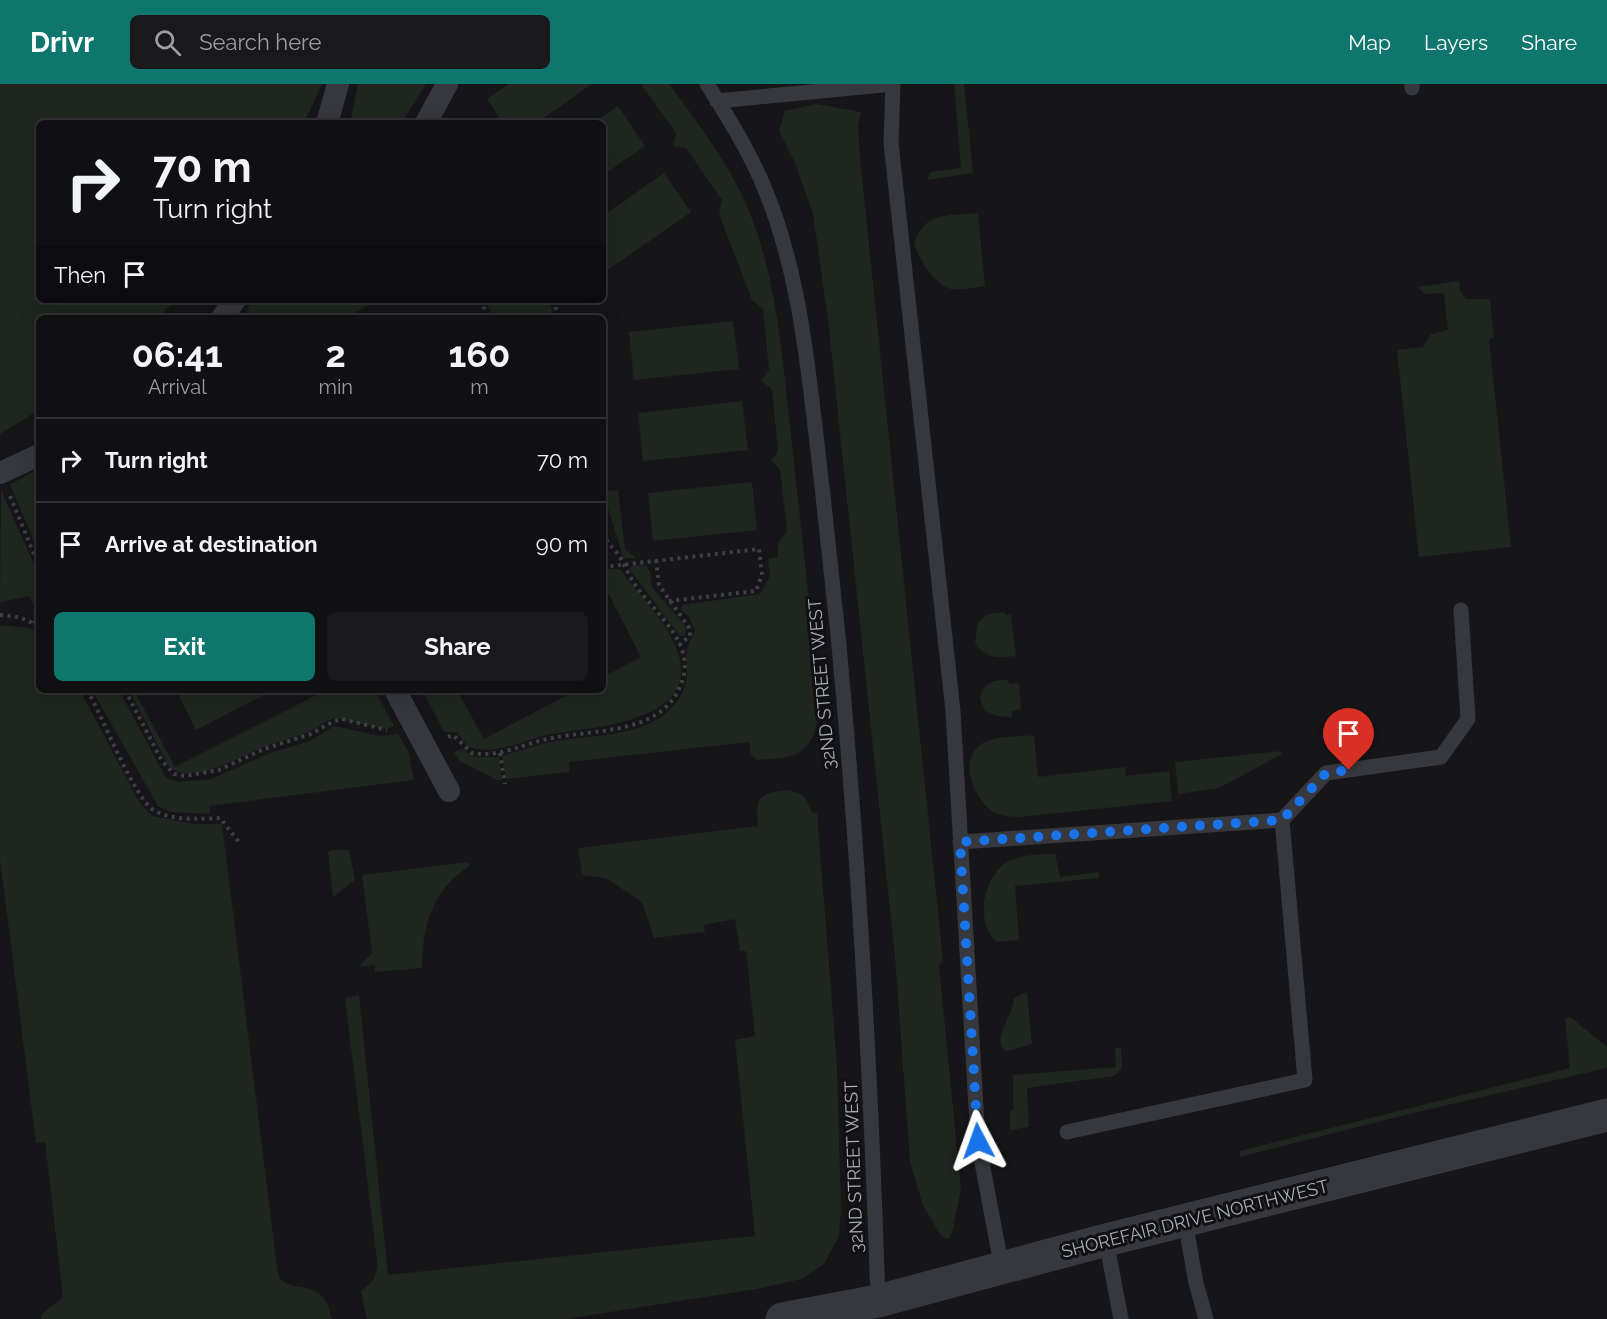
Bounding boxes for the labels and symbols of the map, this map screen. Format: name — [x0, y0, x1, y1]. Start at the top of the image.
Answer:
street label: 32ND STREET WEST — [804, 597, 839, 771]
pin — [1323, 708, 1374, 770]
street label: 32ND STREET WEST — [840, 1081, 867, 1253]
position arrow — [946, 1109, 1010, 1173]
street label: SHOREFAIR DRIVE NORTHWEST — [1059, 1175, 1331, 1262]

